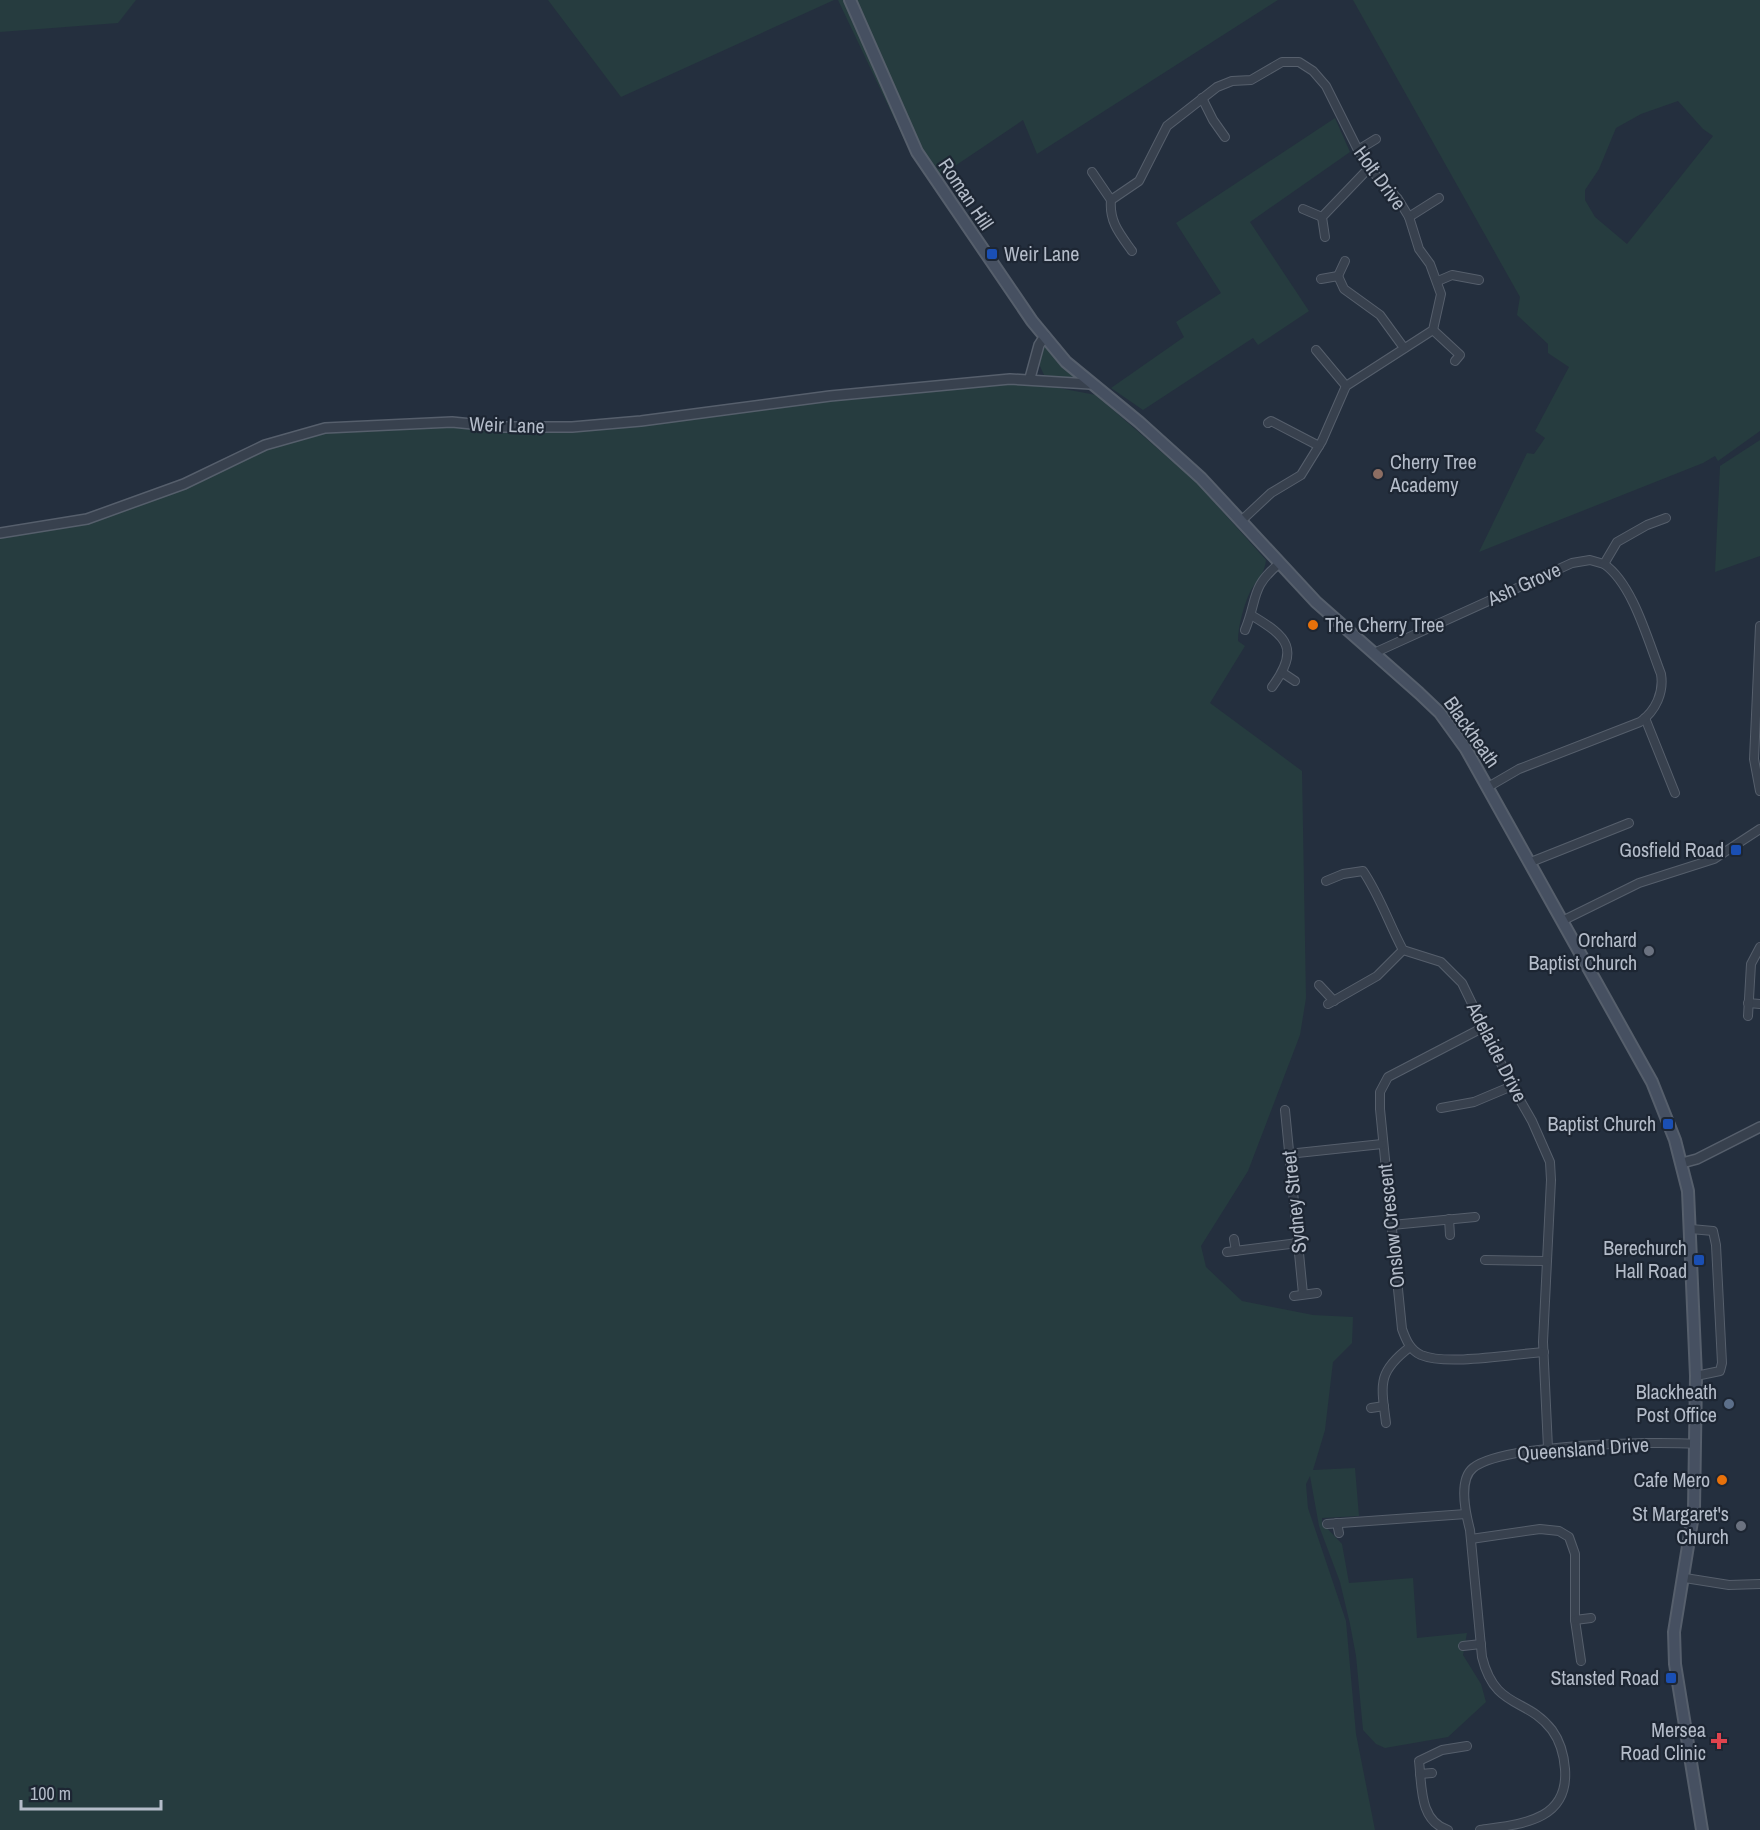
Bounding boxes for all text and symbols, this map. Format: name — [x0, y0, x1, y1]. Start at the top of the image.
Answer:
street label: Holt Drive — [1348, 140, 1413, 215]
street label: Roman Hill — [933, 153, 1000, 235]
place label: Weir Lane — [1004, 240, 1079, 267]
marker: Weir Lane — [985, 247, 999, 261]
street label: Weir Lane — [469, 410, 545, 439]
place label: Cherry Tree Academy — [1389, 448, 1477, 498]
marker: Cherry Tree Academy — [1371, 467, 1385, 481]
street label: Ash Grove — [1482, 555, 1565, 612]
place label: The Cherry Tree — [1325, 611, 1444, 638]
marker: The Cherry Tree — [1306, 618, 1320, 632]
street label: Blackheath — [1438, 691, 1507, 773]
place label: Gosfield Road — [1619, 836, 1724, 863]
marker: Gosfield Road — [1729, 843, 1743, 857]
place label: Orchard Baptist Church — [1529, 926, 1637, 976]
marker: Orchard Baptist Church — [1642, 944, 1656, 958]
street label: Adelaide Drive — [1460, 996, 1534, 1106]
place label: Baptist Church — [1548, 1110, 1656, 1137]
marker: Baptist Church — [1661, 1117, 1675, 1131]
street label: Sydney Street — [1275, 1149, 1312, 1255]
street label: Onslow Crescent — [1371, 1162, 1410, 1290]
place label: Berechurch Hall Road — [1603, 1234, 1687, 1284]
marker: Berechurch Hall Road — [1692, 1253, 1706, 1267]
place label: Blackheath Post Office — [1636, 1378, 1717, 1428]
marker: Blackheath Post Office — [1722, 1397, 1736, 1411]
street label: Queensland Drive — [1516, 1430, 1650, 1467]
place label: Cafe Mero — [1633, 1466, 1710, 1493]
marker: Cafe Mero — [1715, 1473, 1729, 1487]
place label: St Margaret's Church — [1632, 1500, 1729, 1550]
marker: St Margaret's Church — [1734, 1519, 1748, 1533]
place label: Stansted Road — [1551, 1664, 1659, 1691]
marker: Stansted Road — [1664, 1671, 1678, 1685]
place label: Mersea Road Clinic — [1620, 1716, 1706, 1766]
marker: Mersea Road Clinic — [1710, 1732, 1728, 1750]
scale bar — [21, 1773, 160, 1811]
text: 100 m — [30, 1781, 71, 1806]

